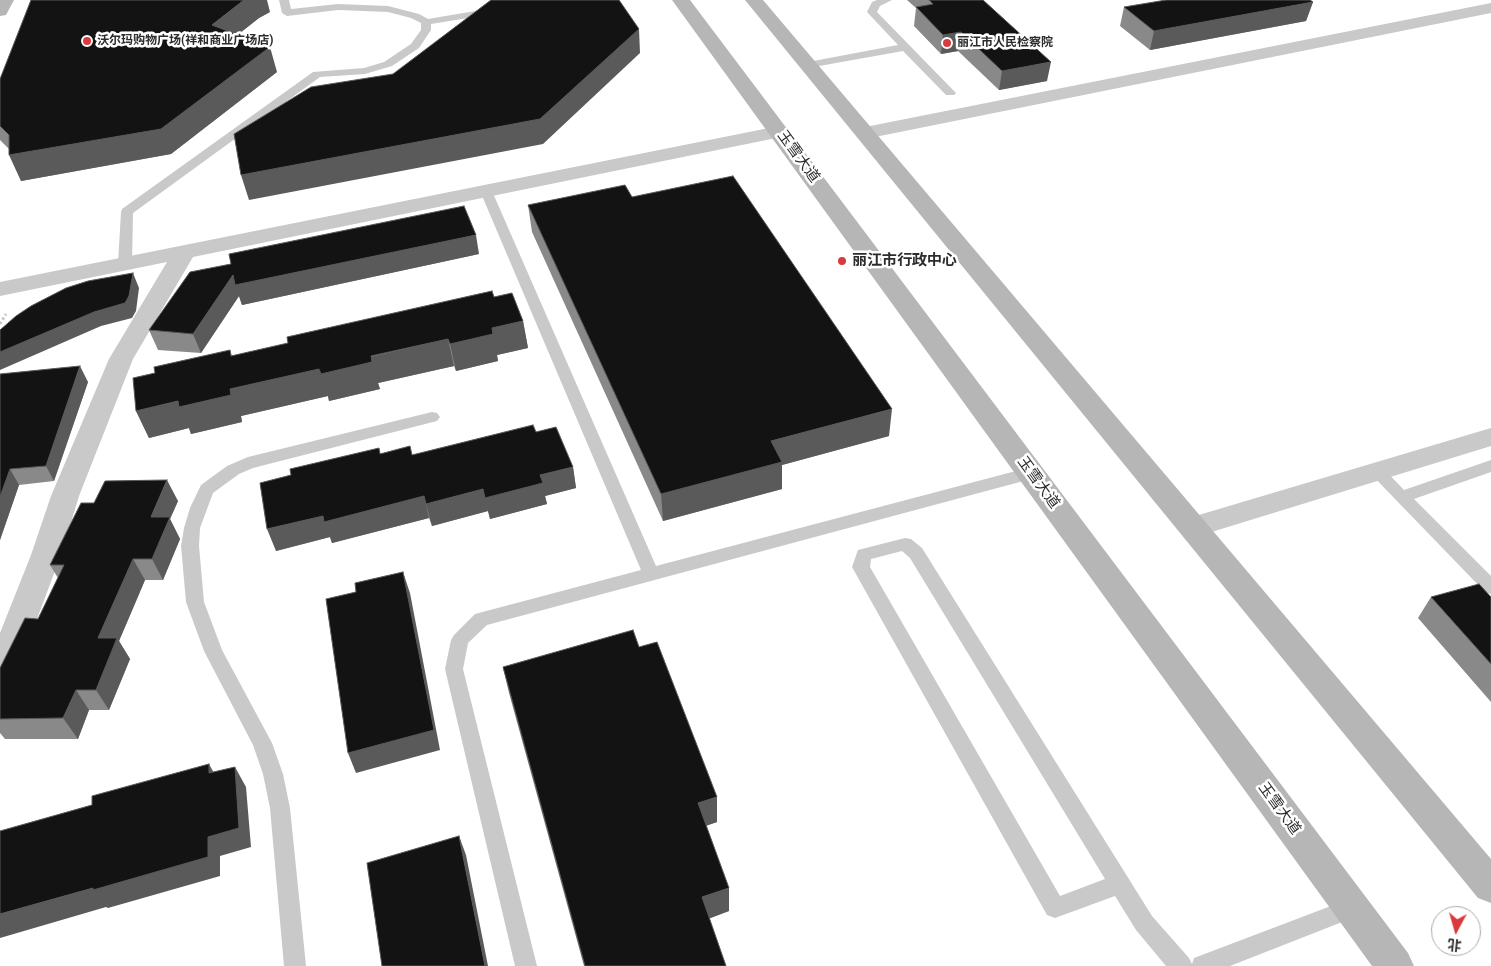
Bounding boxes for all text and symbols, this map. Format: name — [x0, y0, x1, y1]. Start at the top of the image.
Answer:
place label: 沃尔玛购物广场(祥和商业广场店) — [97, 34, 273, 48]
marker: 沃尔玛购物广场(祥和商业广场店) — [81, 35, 93, 47]
place label: 丽江市人民检察院 — [957, 36, 1053, 50]
marker: 丽江市人民检察院 — [941, 37, 953, 49]
street label: 玉雪大道 — [773, 127, 823, 187]
place label: 丽江市行政中心 — [852, 252, 957, 270]
marker: 丽江市行政中心 — [836, 255, 848, 267]
street label: 玉雪大道 — [1013, 453, 1063, 513]
street label: 玉雪大道 — [1254, 779, 1304, 839]
north arrow — [1431, 906, 1481, 956]
text: 北 — [1447, 936, 1462, 954]

